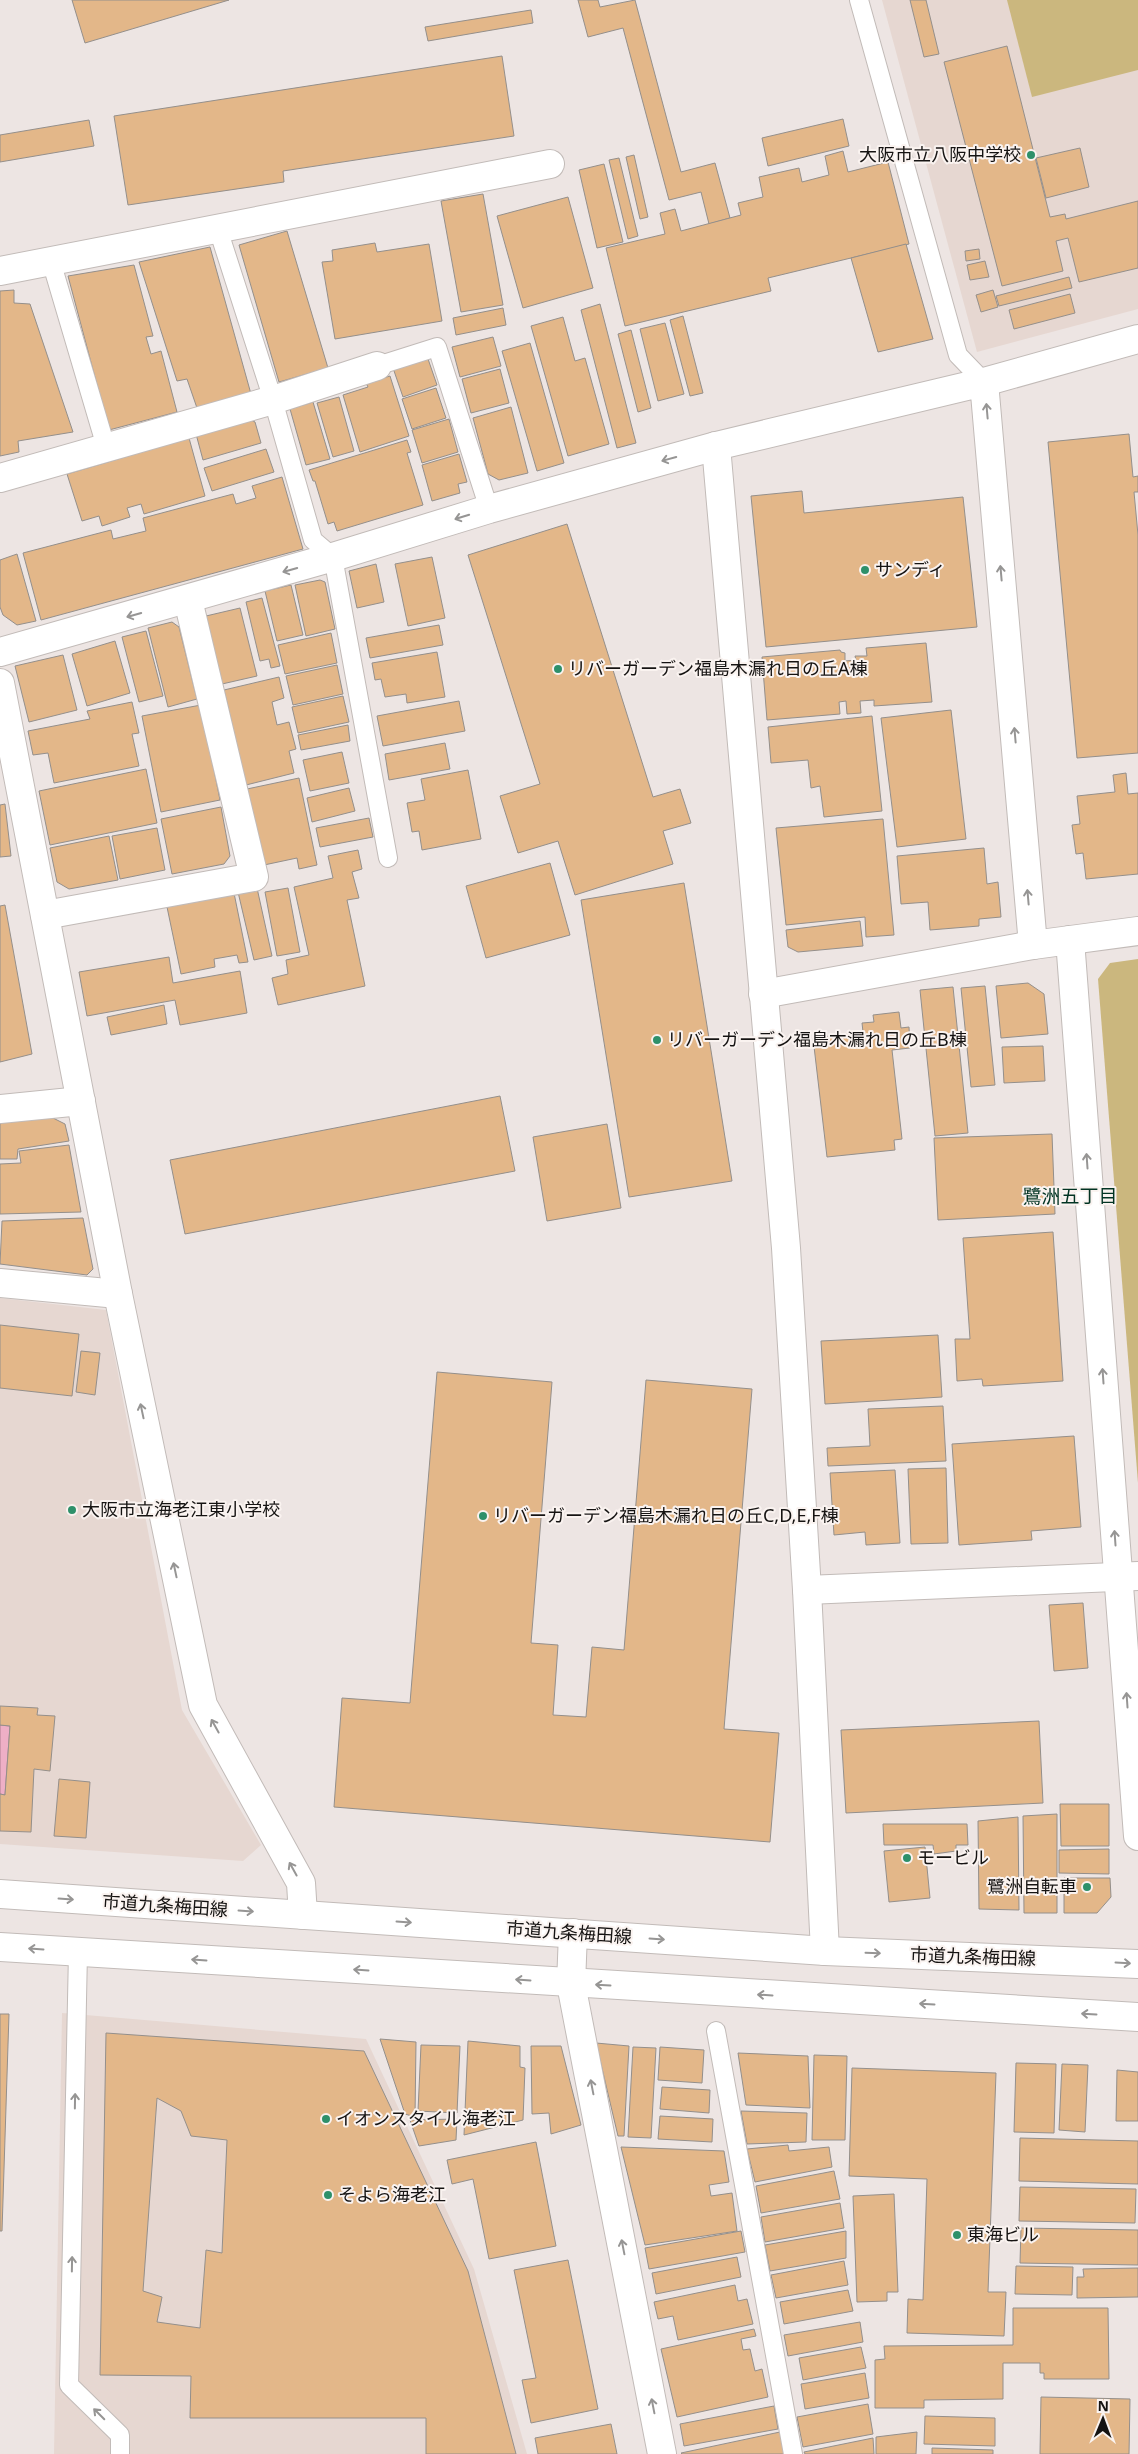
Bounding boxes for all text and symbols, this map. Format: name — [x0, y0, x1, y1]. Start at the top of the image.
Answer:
place label: 大阪市立八阪中学校 — [859, 142, 1021, 166]
marker: 大阪市立八阪中学校 — [1025, 149, 1037, 161]
one-way arrow — [982, 403, 991, 419]
one-way arrow — [662, 455, 678, 464]
one-way arrow — [455, 513, 471, 522]
place label: サンディ — [875, 557, 946, 581]
marker: サンディ — [859, 564, 871, 576]
one-way arrow — [283, 565, 299, 575]
one-way arrow — [996, 565, 1005, 581]
one-way arrow — [127, 610, 143, 620]
place label: リバーガーデン福島木漏れ日の丘A棟 — [568, 656, 868, 680]
marker: リバーガーデン福島木漏れ日の丘A棟 — [552, 663, 564, 675]
one-way arrow — [1010, 727, 1019, 743]
one-way arrow — [1024, 889, 1033, 905]
place label: リバーガーデン福島木漏れ日の丘B棟 — [667, 1027, 967, 1051]
marker: リバーガーデン福島木漏れ日の丘B棟 — [651, 1034, 663, 1046]
one-way arrow — [1082, 1154, 1091, 1170]
district label: 鷺洲五丁目 — [1022, 1183, 1118, 1209]
one-way arrow — [1098, 1368, 1107, 1384]
one-way arrow — [137, 1403, 146, 1419]
place label: 大阪市立海老江東小学校 — [82, 1497, 280, 1521]
place label: リバーガーデン福島木漏れ日の丘C,D,E,F棟 — [493, 1503, 839, 1527]
marker: 大阪市立海老江東小学校 — [66, 1504, 78, 1516]
marker: リバーガーデン福島木漏れ日の丘C,D,E,F棟 — [477, 1510, 489, 1522]
one-way arrow — [1110, 1530, 1120, 1546]
one-way arrow — [169, 1562, 179, 1578]
one-way arrow — [1123, 1692, 1132, 1708]
one-way arrow — [209, 1720, 219, 1734]
place label: モービル — [917, 1845, 989, 1869]
marker: モービル — [901, 1852, 913, 1864]
one-way arrow — [288, 1862, 298, 1876]
place label: 鷺洲自転車 — [987, 1874, 1077, 1898]
marker: 鷺洲自転車 — [1081, 1881, 1093, 1893]
street label: 市道九条梅田線 — [101, 1889, 229, 1921]
one-way arrow — [58, 1894, 74, 1903]
one-way arrow — [237, 1907, 253, 1916]
street label: 市道九条梅田線 — [505, 1916, 633, 1948]
one-way arrow — [396, 1918, 412, 1927]
one-way arrow — [649, 1934, 665, 1944]
street label: 市道九条梅田線 — [910, 1942, 1036, 1970]
one-way arrow — [29, 1945, 45, 1954]
one-way arrow — [865, 1948, 881, 1957]
one-way arrow — [191, 1955, 207, 1964]
one-way arrow — [1115, 1959, 1131, 1968]
one-way arrow — [353, 1965, 369, 1974]
one-way arrow — [515, 1975, 531, 1985]
one-way arrow — [595, 1981, 611, 1990]
one-way arrow — [757, 1990, 773, 1999]
one-way arrow — [919, 2000, 935, 2009]
one-way arrow — [1082, 2009, 1098, 2018]
one-way arrow — [586, 2079, 596, 2095]
one-way arrow — [70, 2094, 80, 2110]
place label: イオンスタイル海老江 — [336, 2106, 516, 2130]
marker: イオンスタイル海老江 — [320, 2113, 332, 2125]
place label: そよら海老江 — [338, 2182, 446, 2206]
marker: そよら海老江 — [322, 2189, 334, 2201]
place label: 東海ビル — [967, 2222, 1039, 2246]
marker: 東海ビル — [951, 2229, 963, 2241]
one-way arrow — [617, 2239, 627, 2255]
one-way arrow — [67, 2256, 77, 2272]
north arrow — [1078, 2394, 1128, 2444]
text: N — [1097, 2396, 1109, 2415]
one-way arrow — [648, 2399, 658, 2415]
one-way arrow — [92, 2408, 105, 2420]

